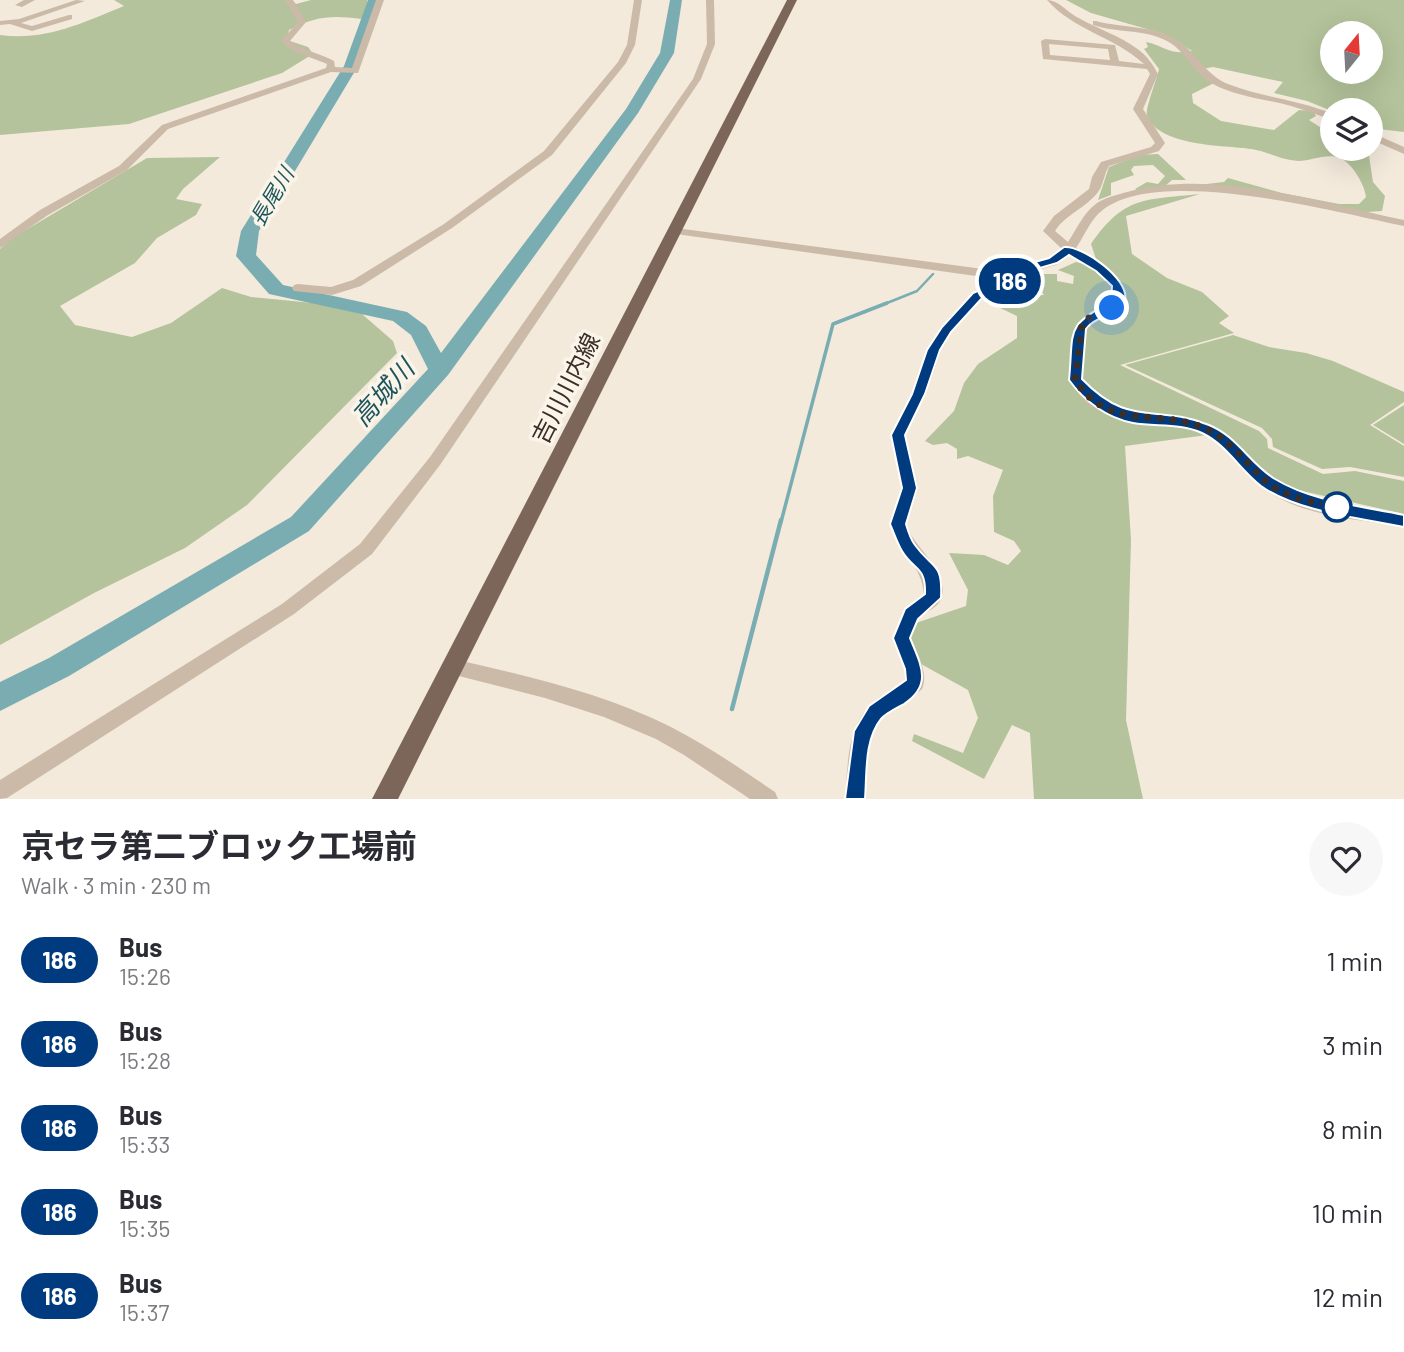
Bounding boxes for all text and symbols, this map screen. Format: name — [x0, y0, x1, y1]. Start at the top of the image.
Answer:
north arrow — [1320, 21, 1382, 84]
map controls — [1320, 21, 1383, 161]
button: layers — [1320, 98, 1383, 161]
water label: 長尾川 — [244, 161, 299, 229]
line badge: 186 — [970, 258, 1050, 304]
text: 186 — [993, 266, 1027, 295]
your location — [1094, 290, 1129, 325]
street label: 吉川川内線 — [525, 328, 605, 448]
water label: 高城川 — [344, 350, 422, 431]
unlabelled marker — [1322, 492, 1352, 522]
button: heart — [1309, 822, 1383, 896]
text: 京セラ第二ブロック工場前 — [21, 825, 417, 865]
text: Walk · 3 min · 230 m — [21, 871, 211, 899]
text: Bus — [119, 931, 162, 962]
text: 186 — [42, 945, 77, 974]
text: 1 min — [1327, 945, 1383, 976]
text: 15:26 — [119, 962, 171, 990]
text: Bus — [119, 1015, 162, 1046]
text: 186 — [42, 1029, 77, 1058]
text: 3 min — [1322, 1029, 1383, 1060]
text: 15:28 — [119, 1046, 171, 1074]
text: Bus — [119, 1099, 162, 1130]
text: 186 — [42, 1113, 77, 1142]
text: 8 min — [1322, 1113, 1383, 1144]
text: 15:33 — [119, 1130, 170, 1158]
text: Bus — [119, 1183, 162, 1214]
text: 186 — [42, 1197, 77, 1226]
text: 10 min — [1312, 1197, 1383, 1228]
text: 15:35 — [119, 1214, 170, 1242]
text: Bus — [119, 1267, 162, 1298]
text: 186 — [42, 1281, 77, 1310]
text: 12 min — [1313, 1281, 1383, 1312]
text: 15:37 — [119, 1298, 169, 1326]

